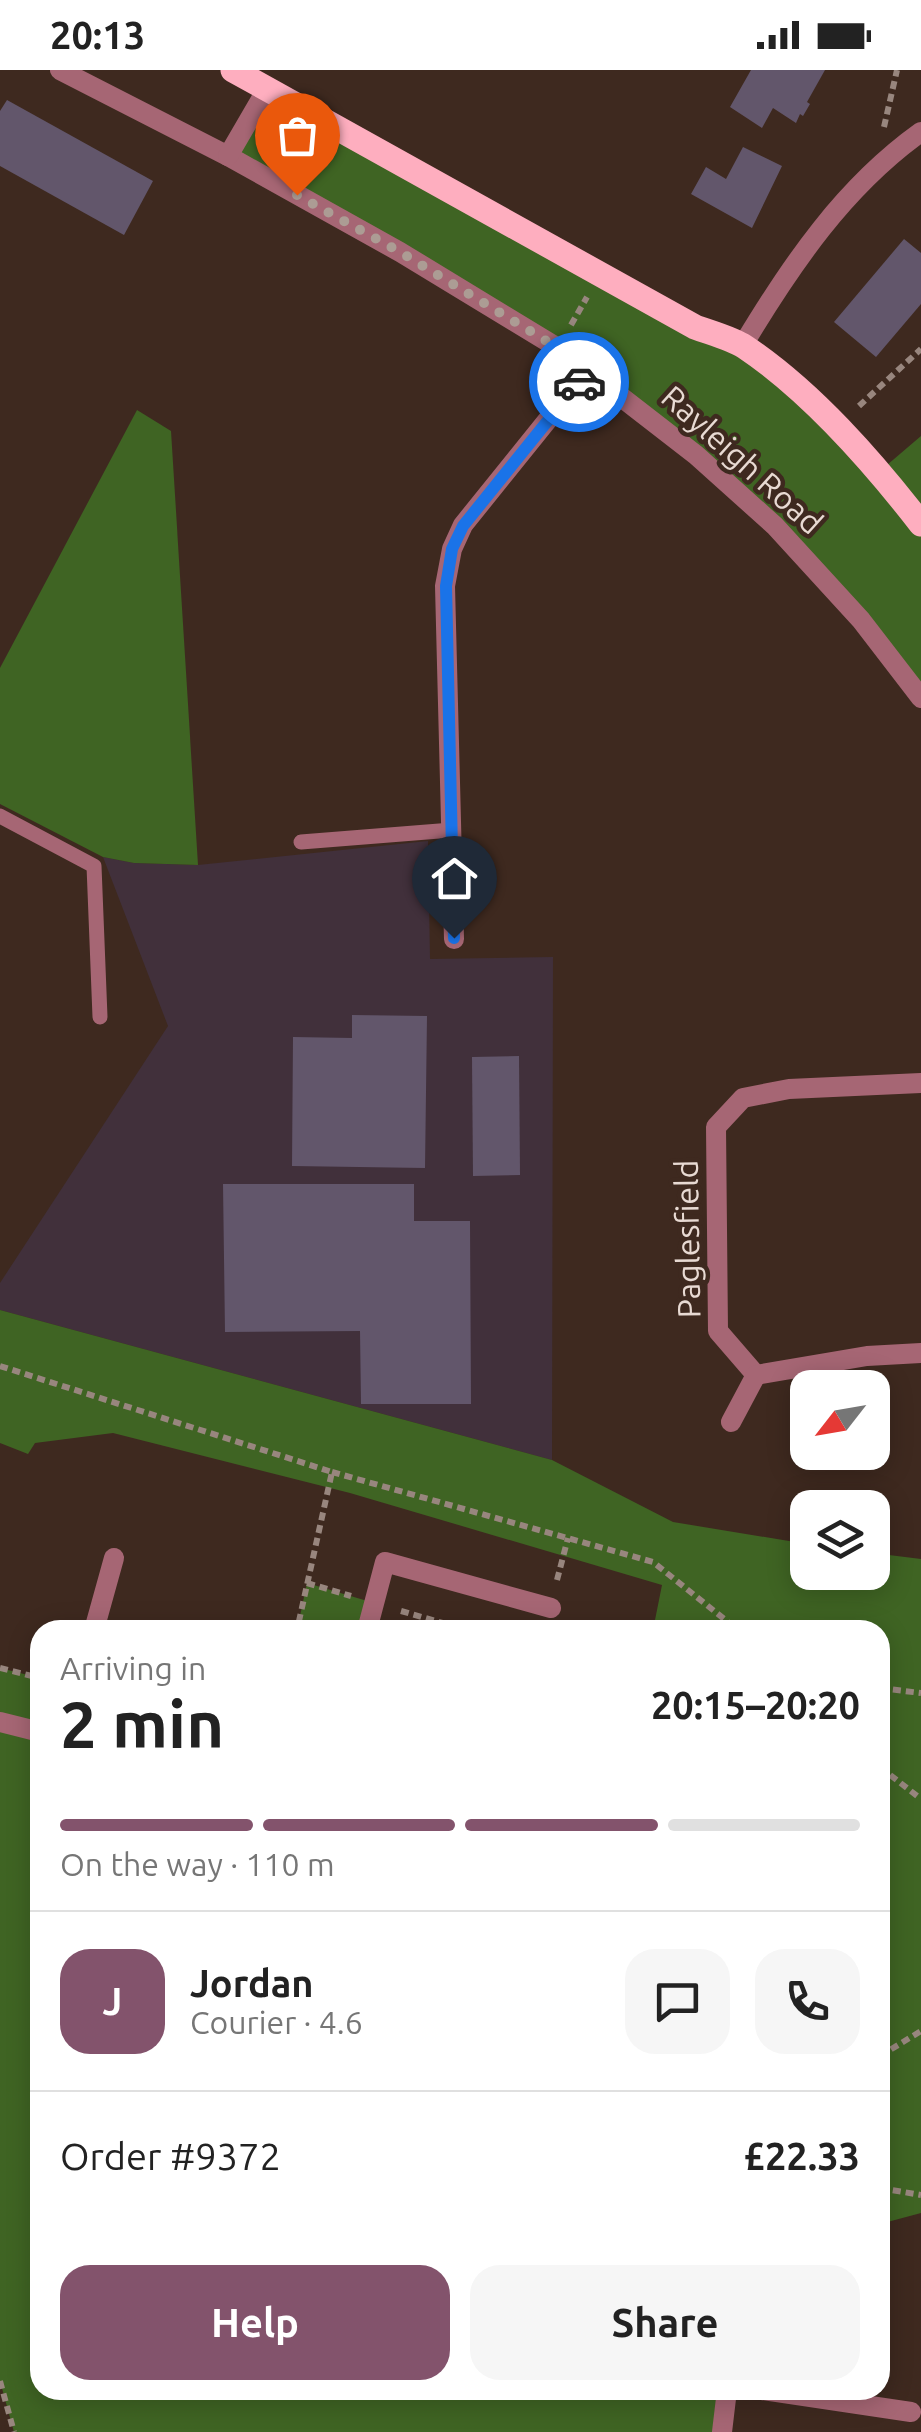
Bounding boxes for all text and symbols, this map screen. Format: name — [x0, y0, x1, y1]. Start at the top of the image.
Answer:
text: 20:13 — [50, 14, 145, 56]
pin — [255, 93, 340, 196]
icon: bag — [270, 108, 325, 163]
courier — [529, 332, 629, 432]
icon: car — [552, 355, 607, 410]
street label: Rayleigh Road — [655, 378, 830, 541]
pin — [412, 836, 497, 939]
icon: home — [427, 851, 482, 906]
street label: Paglesfield — [668, 1160, 706, 1319]
north arrow — [790, 1370, 890, 1470]
map controls — [790, 1370, 890, 1590]
button: layers — [790, 1490, 890, 1590]
text: Arriving in — [60, 1650, 206, 1686]
text: 20:15–20:20 — [651, 1684, 860, 1726]
text: 2 min — [60, 1687, 224, 1760]
text: On the way · 110 m — [60, 1846, 335, 1882]
button: chat — [625, 1949, 730, 2054]
button: phone — [755, 1949, 860, 2054]
text: Jordan — [190, 1962, 314, 2004]
text: J — [103, 1980, 122, 2022]
text: Courier · 4.6 — [190, 2004, 363, 2040]
text: Order #9372 — [60, 2135, 281, 2177]
text: £22.33 — [743, 2135, 860, 2177]
button: Help — [60, 2265, 450, 2380]
button: Share — [470, 2265, 860, 2380]

